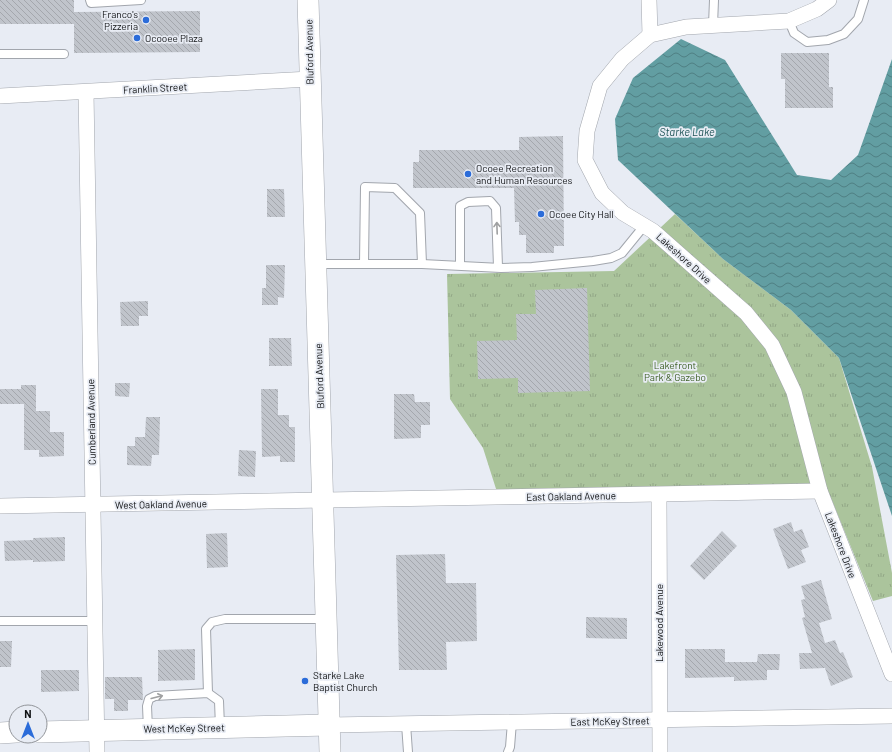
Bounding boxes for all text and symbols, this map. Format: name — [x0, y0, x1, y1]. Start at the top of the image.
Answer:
place label: Franco's Pizzeria — [102, 8, 138, 32]
marker: Franco's Pizzeria — [141, 15, 151, 25]
street label: Bluford Avenue — [302, 19, 316, 85]
place label: Ocooee Plaza — [145, 32, 203, 44]
marker: Ocooee Plaza — [132, 33, 142, 43]
street label: Franklin Street — [123, 80, 188, 96]
water label: Starke Lake — [659, 125, 715, 138]
place label: Ocoee Recreation and Human Resources — [476, 162, 573, 186]
marker: Ocoee Recreation and Human Resources — [463, 169, 473, 179]
place label: Ocoee City Hall — [549, 208, 614, 220]
marker: Ocoee City Hall — [536, 209, 546, 219]
one-way arrow — [493, 222, 500, 235]
street label: Lakeshore Drive — [654, 230, 714, 286]
street label: Bluford Avenue — [312, 343, 326, 409]
park label: Lakefront Park & Gazebo — [644, 359, 706, 383]
street label: Cumberland Avenue — [84, 379, 98, 465]
street label: East Oakland Avenue — [526, 489, 616, 503]
street label: West Oakland Avenue — [115, 497, 207, 511]
street label: Lakeshore Drive — [823, 510, 859, 580]
street label: Lakewood Avenue — [653, 584, 665, 662]
place label: Starke Lake Baptist Church — [313, 669, 377, 693]
marker: Starke Lake Baptist Church — [300, 676, 310, 686]
one-way arrow — [150, 692, 163, 700]
north arrow — [8, 704, 48, 744]
text: N — [24, 707, 32, 720]
street label: East McKey Street — [570, 714, 650, 728]
street label: West McKey Street — [143, 721, 225, 735]

